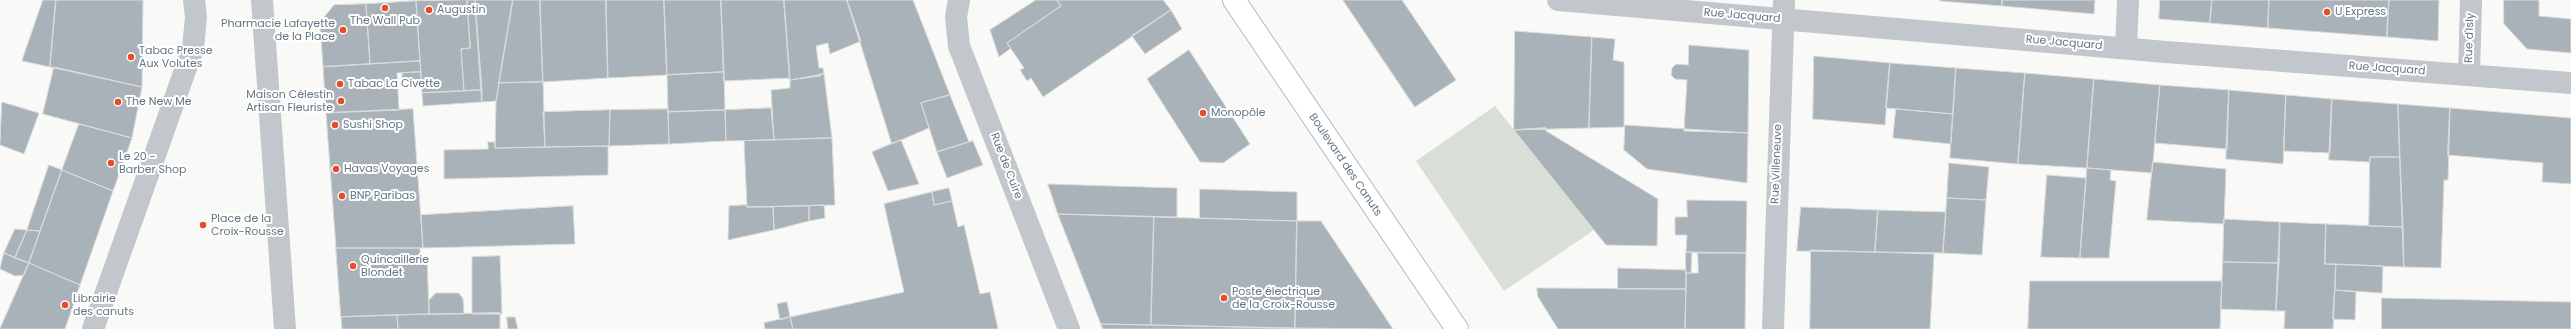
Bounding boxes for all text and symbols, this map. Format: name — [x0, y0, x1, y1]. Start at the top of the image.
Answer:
marker: The Wall Pub — [380, 3, 390, 13]
place label: Augustin — [437, 3, 485, 17]
marker: Augustin — [424, 5, 434, 15]
place label: U Express — [2335, 5, 2386, 19]
street label: Rue Jacquard — [1703, 6, 1781, 26]
marker: U Express — [2322, 7, 2332, 17]
street label: Rue d'Isly — [2463, 13, 2477, 63]
place label: The Wall Pub — [350, 14, 420, 28]
place label: Pharmacie Lafayette de la Place — [221, 17, 335, 43]
marker: Pharmacie Lafayette de la Place — [338, 25, 348, 35]
street label: Rue Jacquard — [2025, 33, 2103, 53]
place label: Tabac Presse Aux Volutes — [139, 44, 212, 70]
marker: Tabac Presse Aux Volutes — [126, 52, 136, 62]
street label: Rue Jacquard — [2348, 60, 2426, 78]
place label: Tabac La Civette — [348, 77, 440, 91]
marker: Tabac La Civette — [335, 79, 345, 89]
place label: Maison Célestin Artisan Fleuriste — [246, 88, 333, 114]
place label: The New Me — [126, 95, 192, 109]
marker: Maison Célestin Artisan Fleuriste — [336, 96, 346, 106]
marker: The New Me — [113, 97, 123, 107]
place label: Monopôle — [1211, 106, 1266, 120]
marker: Monopôle — [1198, 108, 1208, 118]
street label: Boulevard des Canuts — [1306, 111, 1384, 219]
place label: Sushi Shop — [343, 118, 403, 132]
marker: Sushi Shop — [330, 120, 340, 130]
street label: Rue Villeneuve — [1769, 124, 1785, 204]
street label: Rue de Cuire — [987, 131, 1025, 201]
place label: Le 20 - Barber Shop — [119, 150, 187, 176]
marker: Le 20 - Barber Shop — [106, 158, 116, 168]
place label: Havas Voyages — [344, 162, 429, 176]
marker: Havas Voyages — [331, 164, 341, 174]
place label: BNP Paribas — [350, 189, 415, 203]
marker: BNP Paribas — [337, 191, 347, 201]
place label: Place de la Croix-Rousse — [211, 212, 284, 238]
marker: Place de la Croix-Rousse — [198, 220, 208, 230]
place label: Quincaillerie Blondet — [361, 253, 429, 279]
marker: Quincaillerie Blondet — [348, 261, 358, 271]
place label: Poste électrique de la Croix-Rousse — [1232, 285, 1335, 311]
place label: Librairie des canuts — [73, 292, 134, 318]
marker: Poste électrique de la Croix-Rousse — [1219, 293, 1229, 303]
marker: Librairie des canuts — [60, 300, 70, 310]

